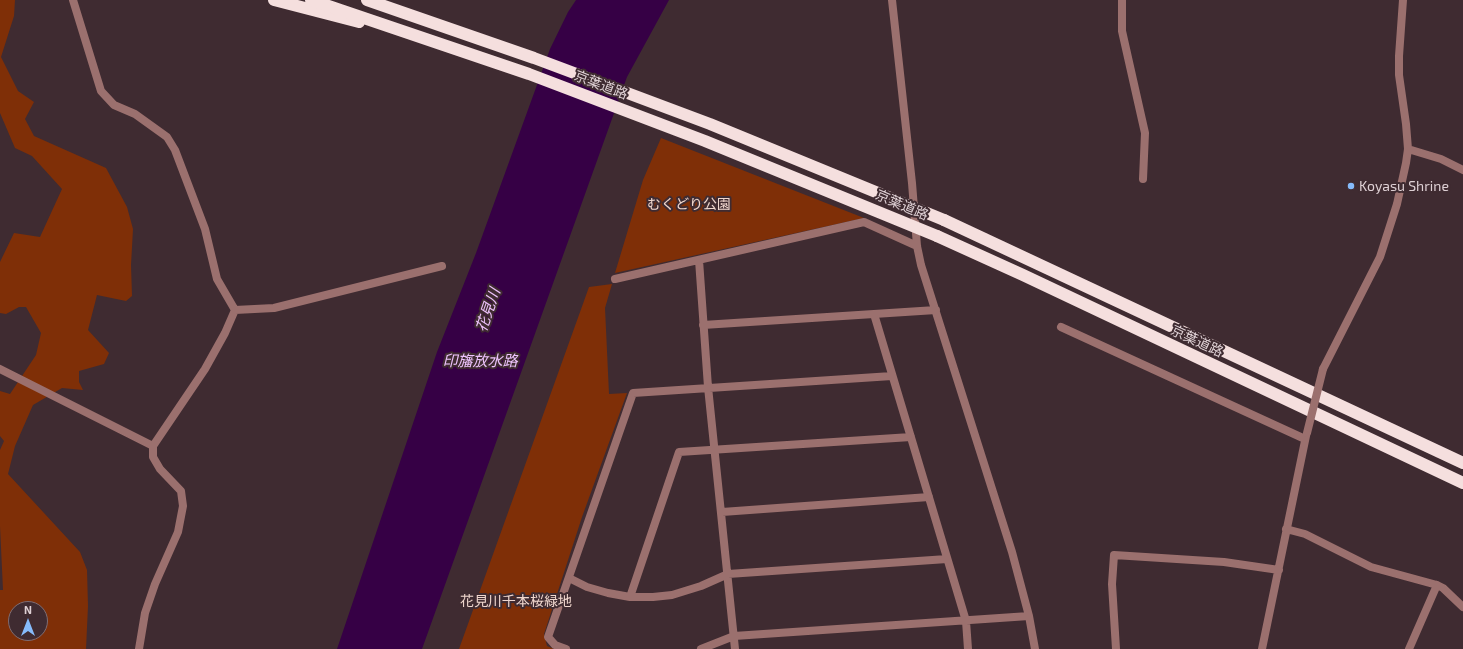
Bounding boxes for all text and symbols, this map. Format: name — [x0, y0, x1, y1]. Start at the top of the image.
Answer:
street label: 京葉道路 — [572, 67, 630, 103]
place label: Koyasu Shrine — [1359, 178, 1449, 194]
marker: Koyasu Shrine — [1346, 181, 1356, 191]
street label: 京葉道路 — [873, 186, 931, 224]
park label: むくどり公園 — [647, 196, 731, 212]
water label: 花見川 — [472, 286, 504, 334]
street label: 京葉道路 — [1168, 322, 1226, 360]
water label: 印旛放水路 — [443, 352, 517, 370]
park label: 花見川千本桜緑地 — [460, 593, 572, 609]
north arrow — [8, 601, 48, 641]
text: N — [24, 603, 32, 616]

